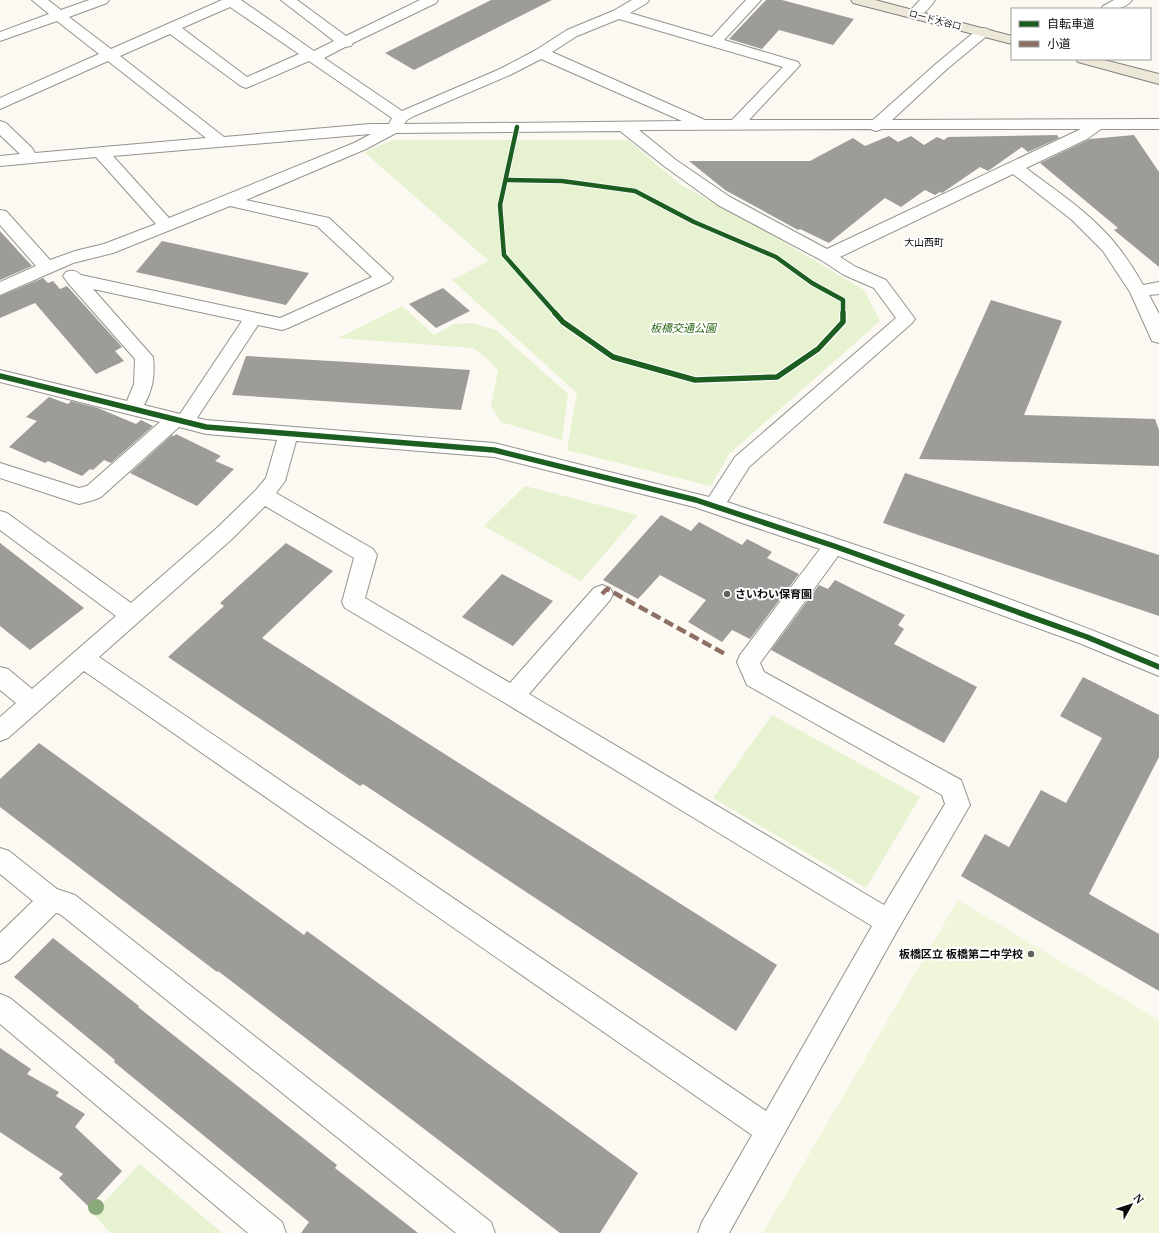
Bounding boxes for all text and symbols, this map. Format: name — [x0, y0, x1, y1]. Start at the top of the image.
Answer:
street label: ロード大谷口 — [907, 7, 963, 33]
legend — [1011, 8, 1151, 60]
text: 自転車道 — [1047, 16, 1095, 31]
text: 小道 — [1047, 36, 1071, 51]
district label: 大山西町 — [904, 236, 944, 249]
park label: 板橋交通公園 — [650, 321, 718, 335]
place label: さいわい保育園 — [735, 587, 812, 601]
marker: さいわい保育園 — [722, 589, 732, 599]
place label: 板橋区立 板橋第二中学校 — [899, 947, 1023, 961]
marker: 板橋区立 板橋第二中学校 — [1026, 949, 1036, 959]
north arrow — [1111, 1185, 1151, 1225]
text: N — [1131, 1191, 1147, 1207]

